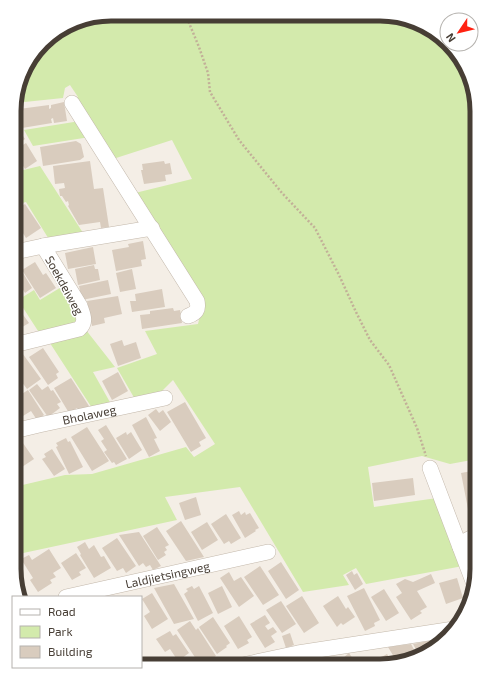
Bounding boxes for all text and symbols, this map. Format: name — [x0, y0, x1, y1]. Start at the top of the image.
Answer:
north arrow — [439, 12, 479, 52]
text: N — [443, 31, 458, 45]
street label: Soekdeiweg — [43, 253, 87, 317]
street label: Bholaweg — [61, 402, 118, 427]
street label: Laldjietsingweg — [124, 558, 211, 591]
legend — [12, 596, 142, 668]
text: Road — [48, 604, 76, 618]
text: Park — [48, 624, 73, 638]
text: Building — [48, 644, 93, 658]

